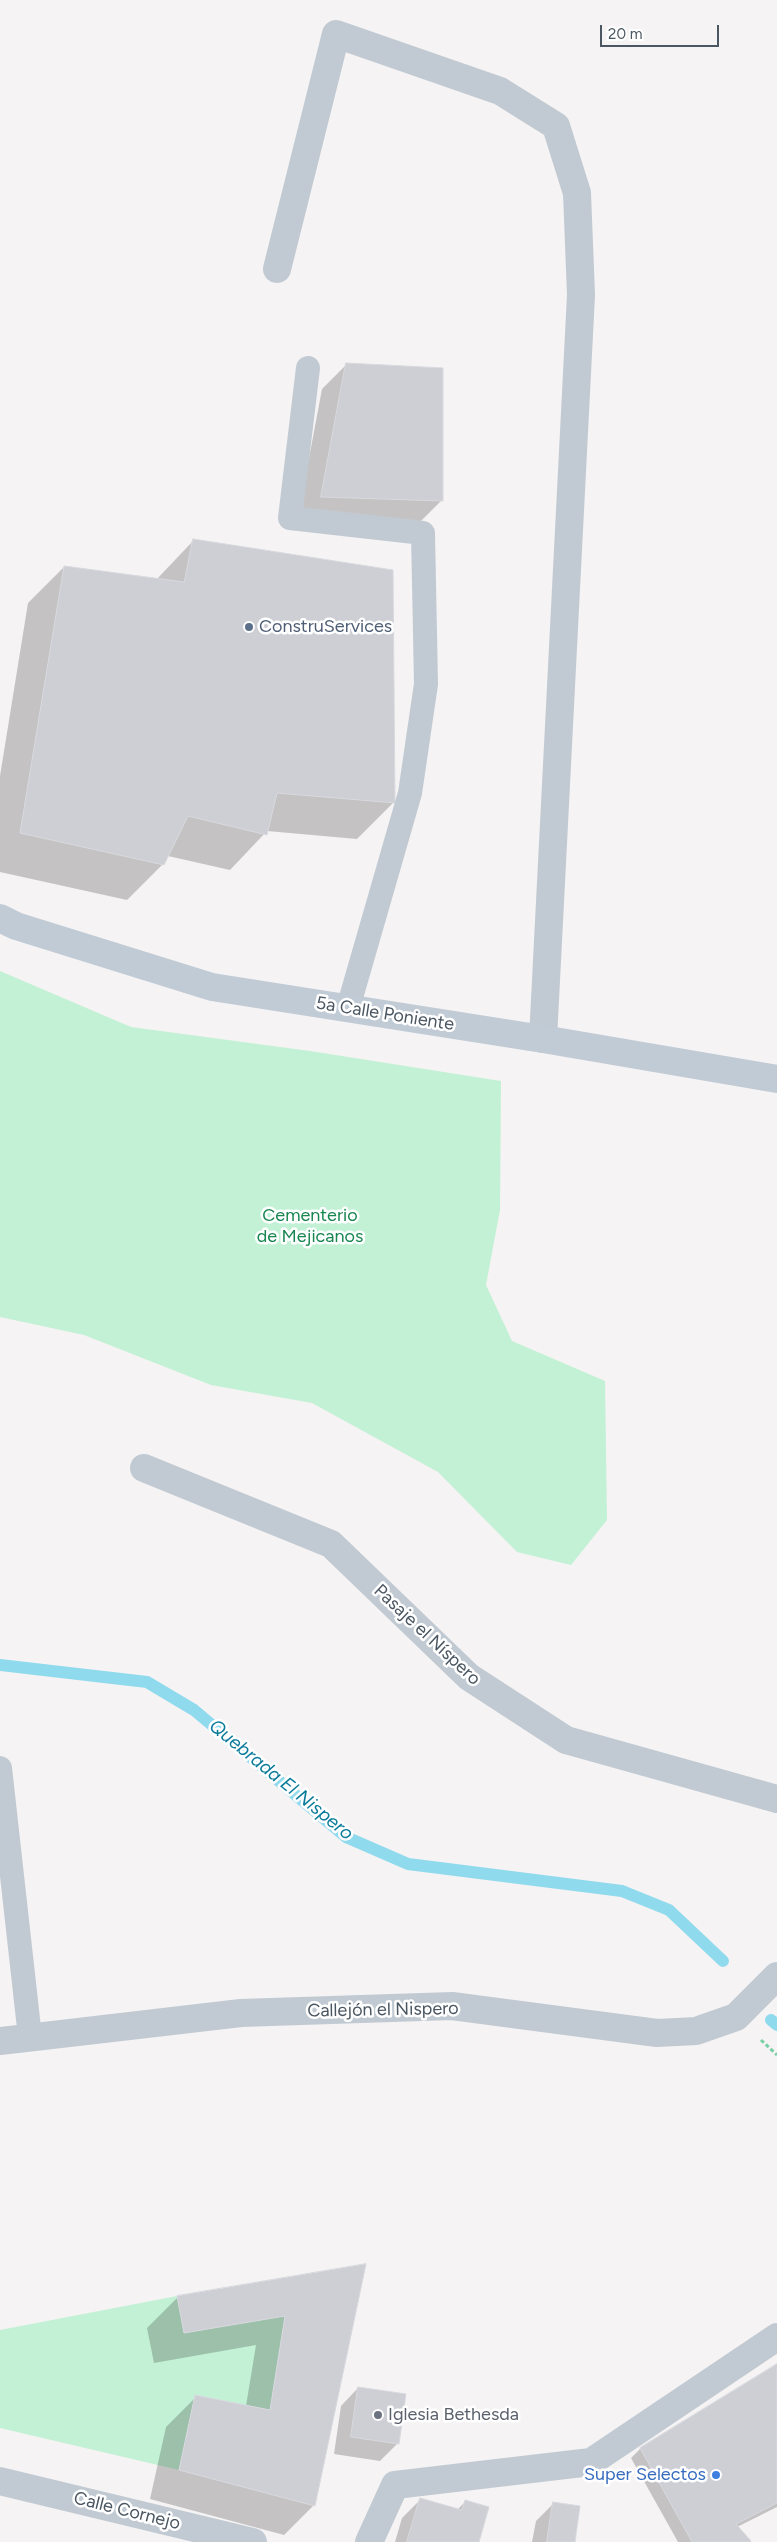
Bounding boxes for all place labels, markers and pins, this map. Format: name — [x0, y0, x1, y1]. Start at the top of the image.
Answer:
place label: ConstruServices — [259, 616, 392, 638]
marker: ConstruServices — [243, 621, 255, 633]
place label: Iglesia Bethesda — [388, 2404, 519, 2426]
marker: Iglesia Bethesda — [372, 2409, 384, 2421]
place label: Super Selectos — [584, 2464, 706, 2486]
marker: Super Selectos — [710, 2469, 722, 2481]

